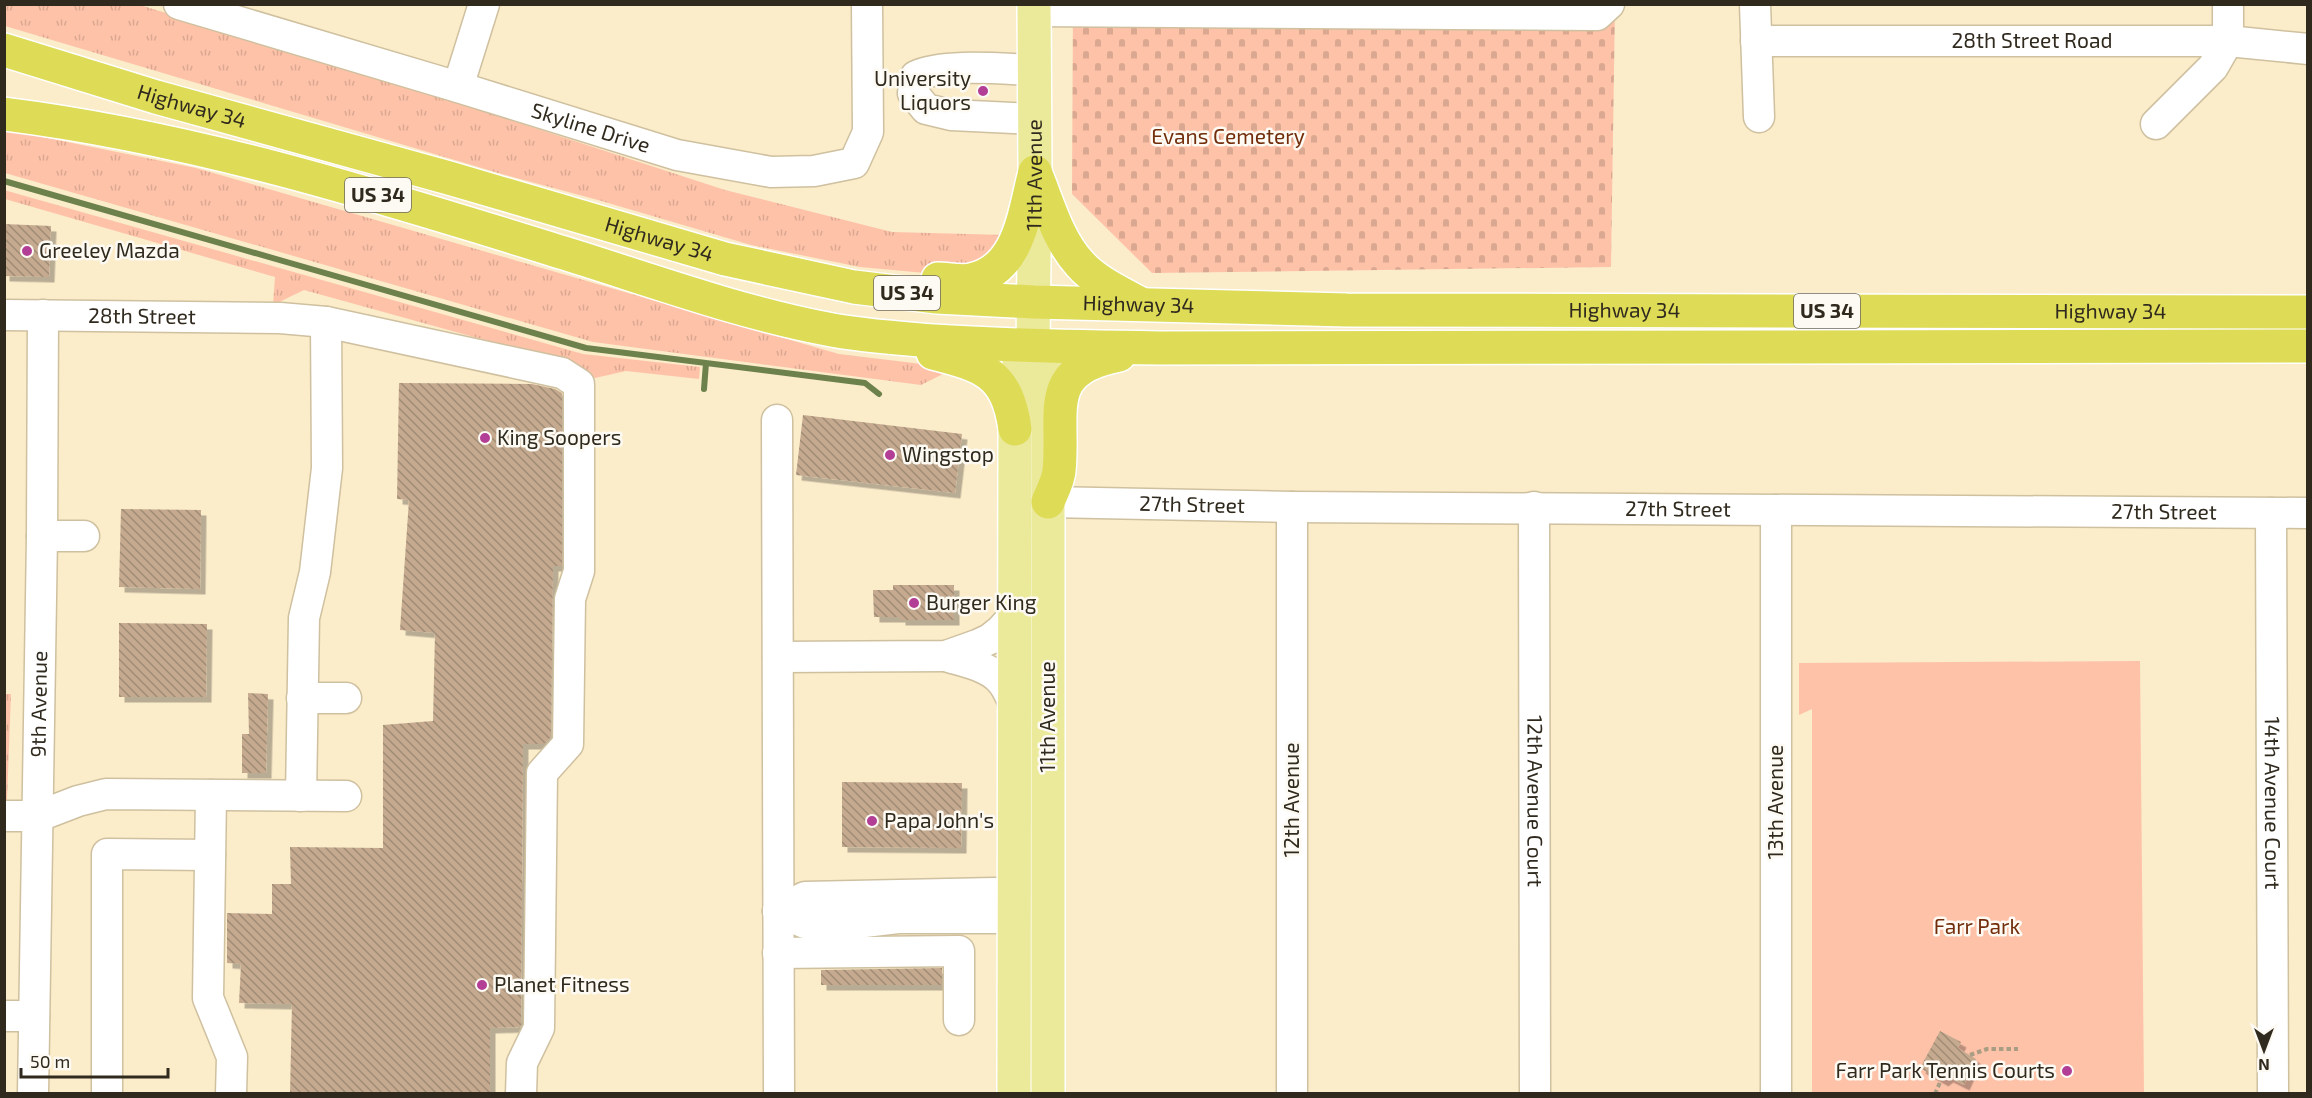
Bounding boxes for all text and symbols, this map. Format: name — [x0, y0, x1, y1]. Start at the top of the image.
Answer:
street label: 28th Street Road — [1952, 27, 2112, 52]
place label: University Liquors — [874, 65, 971, 114]
street label: Highway 34 — [135, 78, 249, 132]
marker: University Liquors — [976, 84, 990, 98]
street label: Skyline Drive — [529, 97, 654, 157]
street label: 11th Avenue — [1020, 119, 1046, 231]
park label: Evans Cemetery — [1151, 123, 1305, 148]
road number: US 34 — [345, 178, 411, 212]
street label: Highway 34 — [602, 210, 717, 266]
place label: Greeley Mazda — [39, 237, 180, 262]
marker: Greeley Mazda — [20, 244, 34, 258]
road number: US 34 — [874, 276, 940, 310]
street label: Highway 34 — [1082, 289, 1195, 317]
road number: US 34 — [1794, 294, 1860, 328]
street label: Highway 34 — [1568, 296, 1680, 322]
street label: Highway 34 — [2054, 297, 2166, 323]
street label: 28th Street — [88, 302, 196, 328]
place label: King Soopers — [497, 424, 621, 449]
marker: King Soopers — [478, 431, 492, 445]
place label: Wingstop — [902, 441, 994, 466]
marker: Wingstop — [883, 448, 897, 462]
street label: 27th Street — [1139, 490, 1245, 517]
street label: 27th Street — [1625, 495, 1731, 521]
street label: 27th Street — [2111, 498, 2217, 523]
place label: Burger King — [926, 589, 1037, 614]
marker: Burger King — [907, 596, 921, 610]
street label: 9th Avenue — [24, 650, 51, 758]
street label: 11th Avenue — [1034, 661, 1059, 773]
street label: 12th Avenue Court — [1523, 715, 1549, 887]
street label: 14th Avenue Court — [2261, 716, 2286, 890]
street label: 12th Avenue — [1278, 743, 1303, 857]
street label: 13th Avenue — [1762, 745, 1787, 859]
place label: Papa John's — [884, 807, 994, 832]
marker: Papa John's — [865, 814, 879, 828]
park label: Farr Park — [1934, 913, 2021, 938]
place label: Planet Fitness — [494, 971, 630, 996]
marker: Planet Fitness — [475, 978, 489, 992]
north arrow — [2234, 1020, 2294, 1080]
scale bar — [21, 1041, 168, 1079]
text: 50 m — [30, 1050, 70, 1072]
text: N — [2258, 1056, 2270, 1075]
place label: Farr Park Tennis Courts — [1836, 1057, 2055, 1082]
marker: Farr Park Tennis Courts — [2060, 1064, 2074, 1078]

